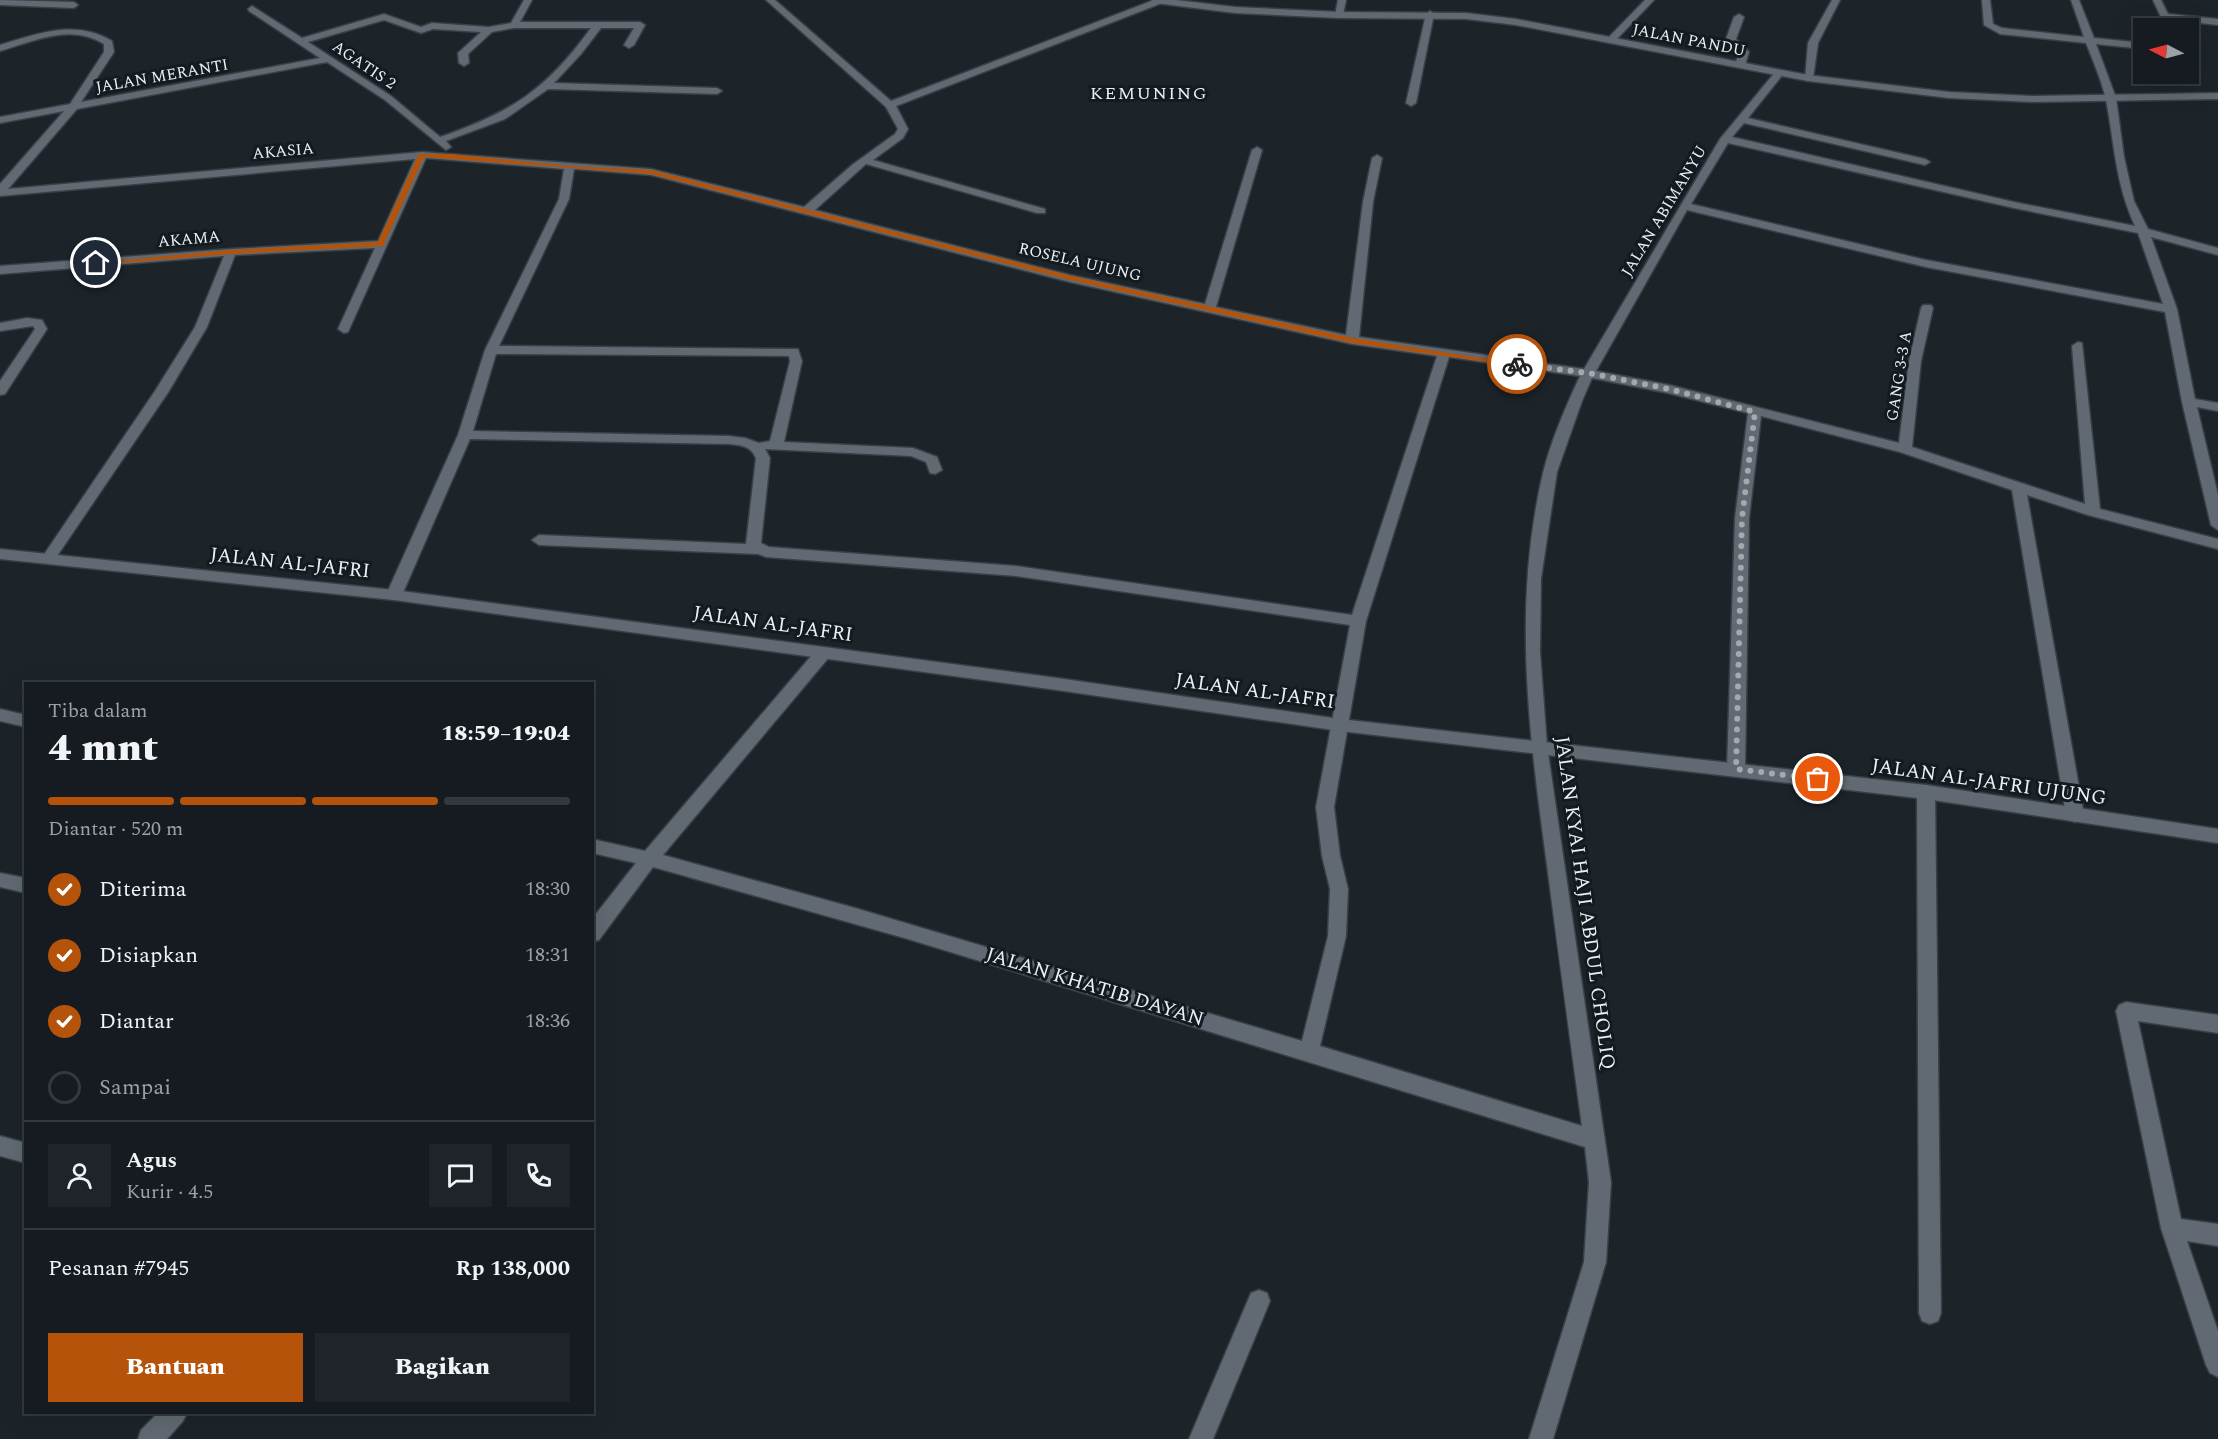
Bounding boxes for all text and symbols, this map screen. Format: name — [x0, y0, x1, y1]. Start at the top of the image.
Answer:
street label: JALAN PANDU — [1630, 17, 1748, 63]
north arrow — [2133, 18, 2199, 84]
map controls — [2133, 18, 2199, 84]
street label: AGATIS 2 — [327, 35, 401, 95]
street label: JALAN MERANTI — [94, 53, 230, 99]
district label: KEMUNING — [1090, 80, 1208, 107]
street label: AKASIA — [251, 136, 315, 166]
street label: JALAN ABIMANYU — [1615, 141, 1713, 281]
street label: AKAMA — [157, 224, 221, 254]
street label: ROSELA UJUNG — [1016, 236, 1144, 288]
pin — [70, 237, 121, 288]
icon: home — [79, 246, 112, 279]
street label: GANG 3-3 A — [1880, 329, 1918, 423]
courier — [1487, 334, 1547, 394]
icon: bike — [1501, 348, 1534, 381]
street label: JALAN AL-JAFRI — [209, 540, 371, 586]
street label: JALAN AL-JAFRI — [691, 598, 855, 650]
street label: JALAN AL-JAFRI — [1173, 665, 1337, 717]
text: Tiba dalam — [48, 696, 148, 726]
text: 18:59–19:04 — [441, 717, 570, 750]
text: 4 mnt — [48, 719, 158, 778]
street label: JALAN KYAI HAJI ABDUL CHOLIQ — [1547, 734, 1623, 1072]
street label: JALAN AL-JAFRI UJUNG — [1870, 751, 2108, 813]
pin — [1792, 753, 1843, 804]
icon: bag — [1801, 762, 1834, 795]
text: Diantar · 520 m — [48, 814, 183, 844]
icon: check — [48, 873, 81, 906]
text: Diterima — [99, 873, 187, 906]
text: 18:30 — [525, 874, 570, 904]
icon: check — [48, 939, 81, 972]
text: Disiapkan — [99, 939, 198, 972]
text: 18:31 — [525, 940, 570, 970]
street label: JALAN KHATIB DAYAN — [982, 940, 1208, 1034]
icon: check — [48, 1005, 81, 1038]
text: Diantar — [99, 1005, 174, 1038]
text: 18:36 — [525, 1006, 570, 1036]
text: Sampai — [99, 1071, 171, 1104]
button: person — [48, 1144, 111, 1207]
text: Agus — [126, 1144, 177, 1177]
button: chat — [429, 1144, 492, 1207]
button: phone — [507, 1144, 570, 1207]
text: Kurir · 4.5 — [126, 1177, 213, 1207]
text: Pesanan #7945 — [48, 1252, 189, 1285]
text: Rp 138,000 — [456, 1252, 570, 1285]
button: Bantuan — [48, 1333, 303, 1402]
button: Bagikan — [315, 1333, 570, 1402]

